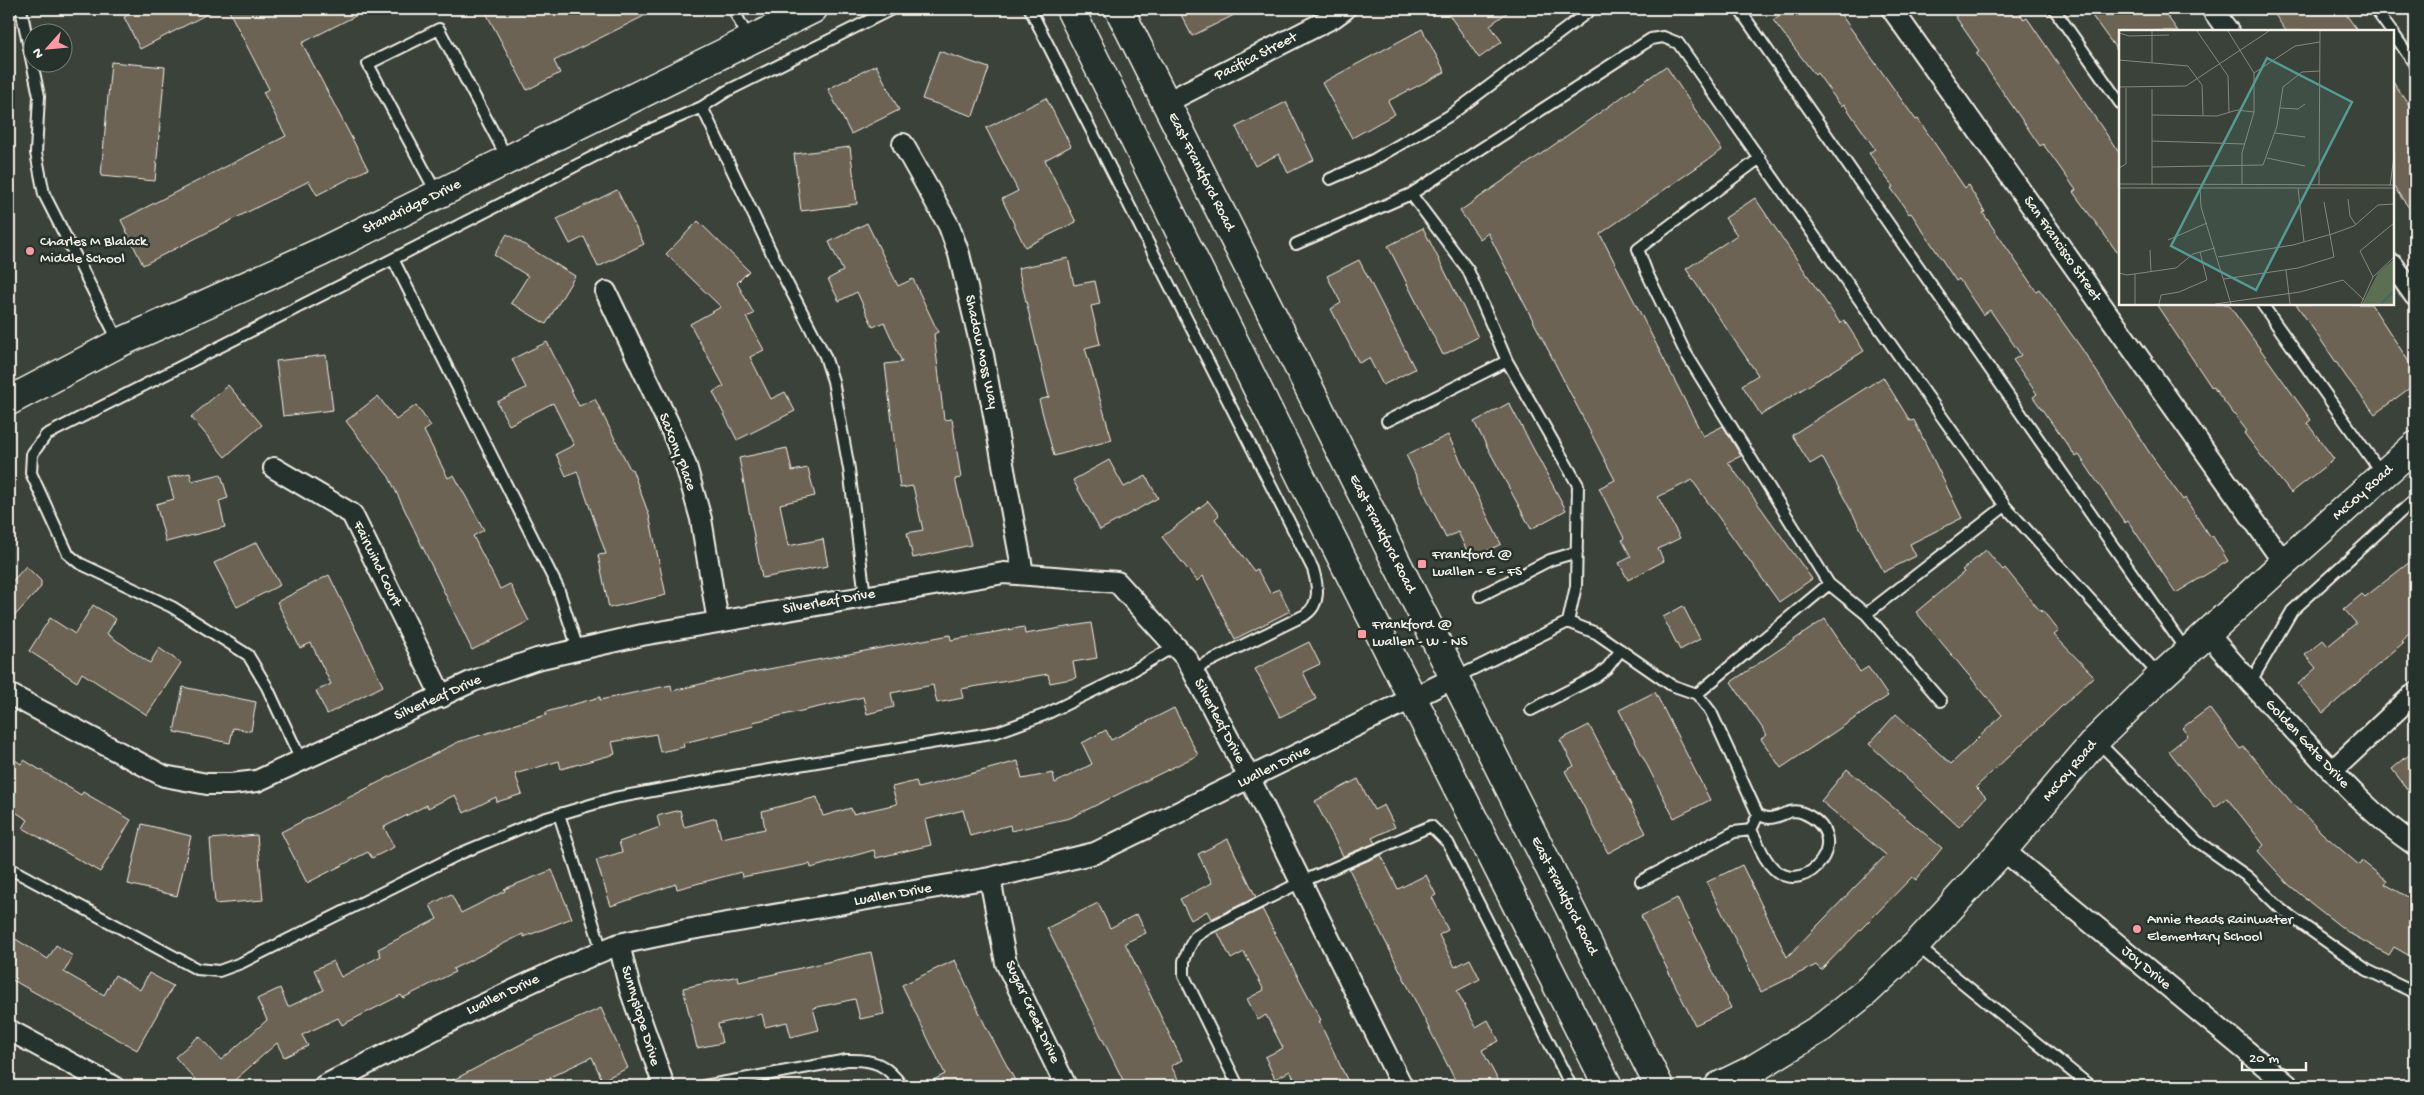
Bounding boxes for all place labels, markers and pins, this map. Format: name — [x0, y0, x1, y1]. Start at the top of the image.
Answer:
place label: Charles M Blalack Middle School — [40, 233, 148, 268]
marker: Charles M Blalack Middle School — [24, 245, 36, 257]
place label: Frankford @ Luallen - E - FS — [1431, 546, 1522, 581]
marker: Frankford @ Luallen - E - FS — [1416, 558, 1428, 570]
place label: Frankford @ Luallen - W - NS — [1371, 616, 1468, 651]
marker: Frankford @ Luallen - W - NS — [1356, 628, 1368, 640]
place label: Annie Heads Rainwater Elementary School — [2147, 911, 2295, 946]
marker: Annie Heads Rainwater Elementary School — [2131, 923, 2143, 935]

